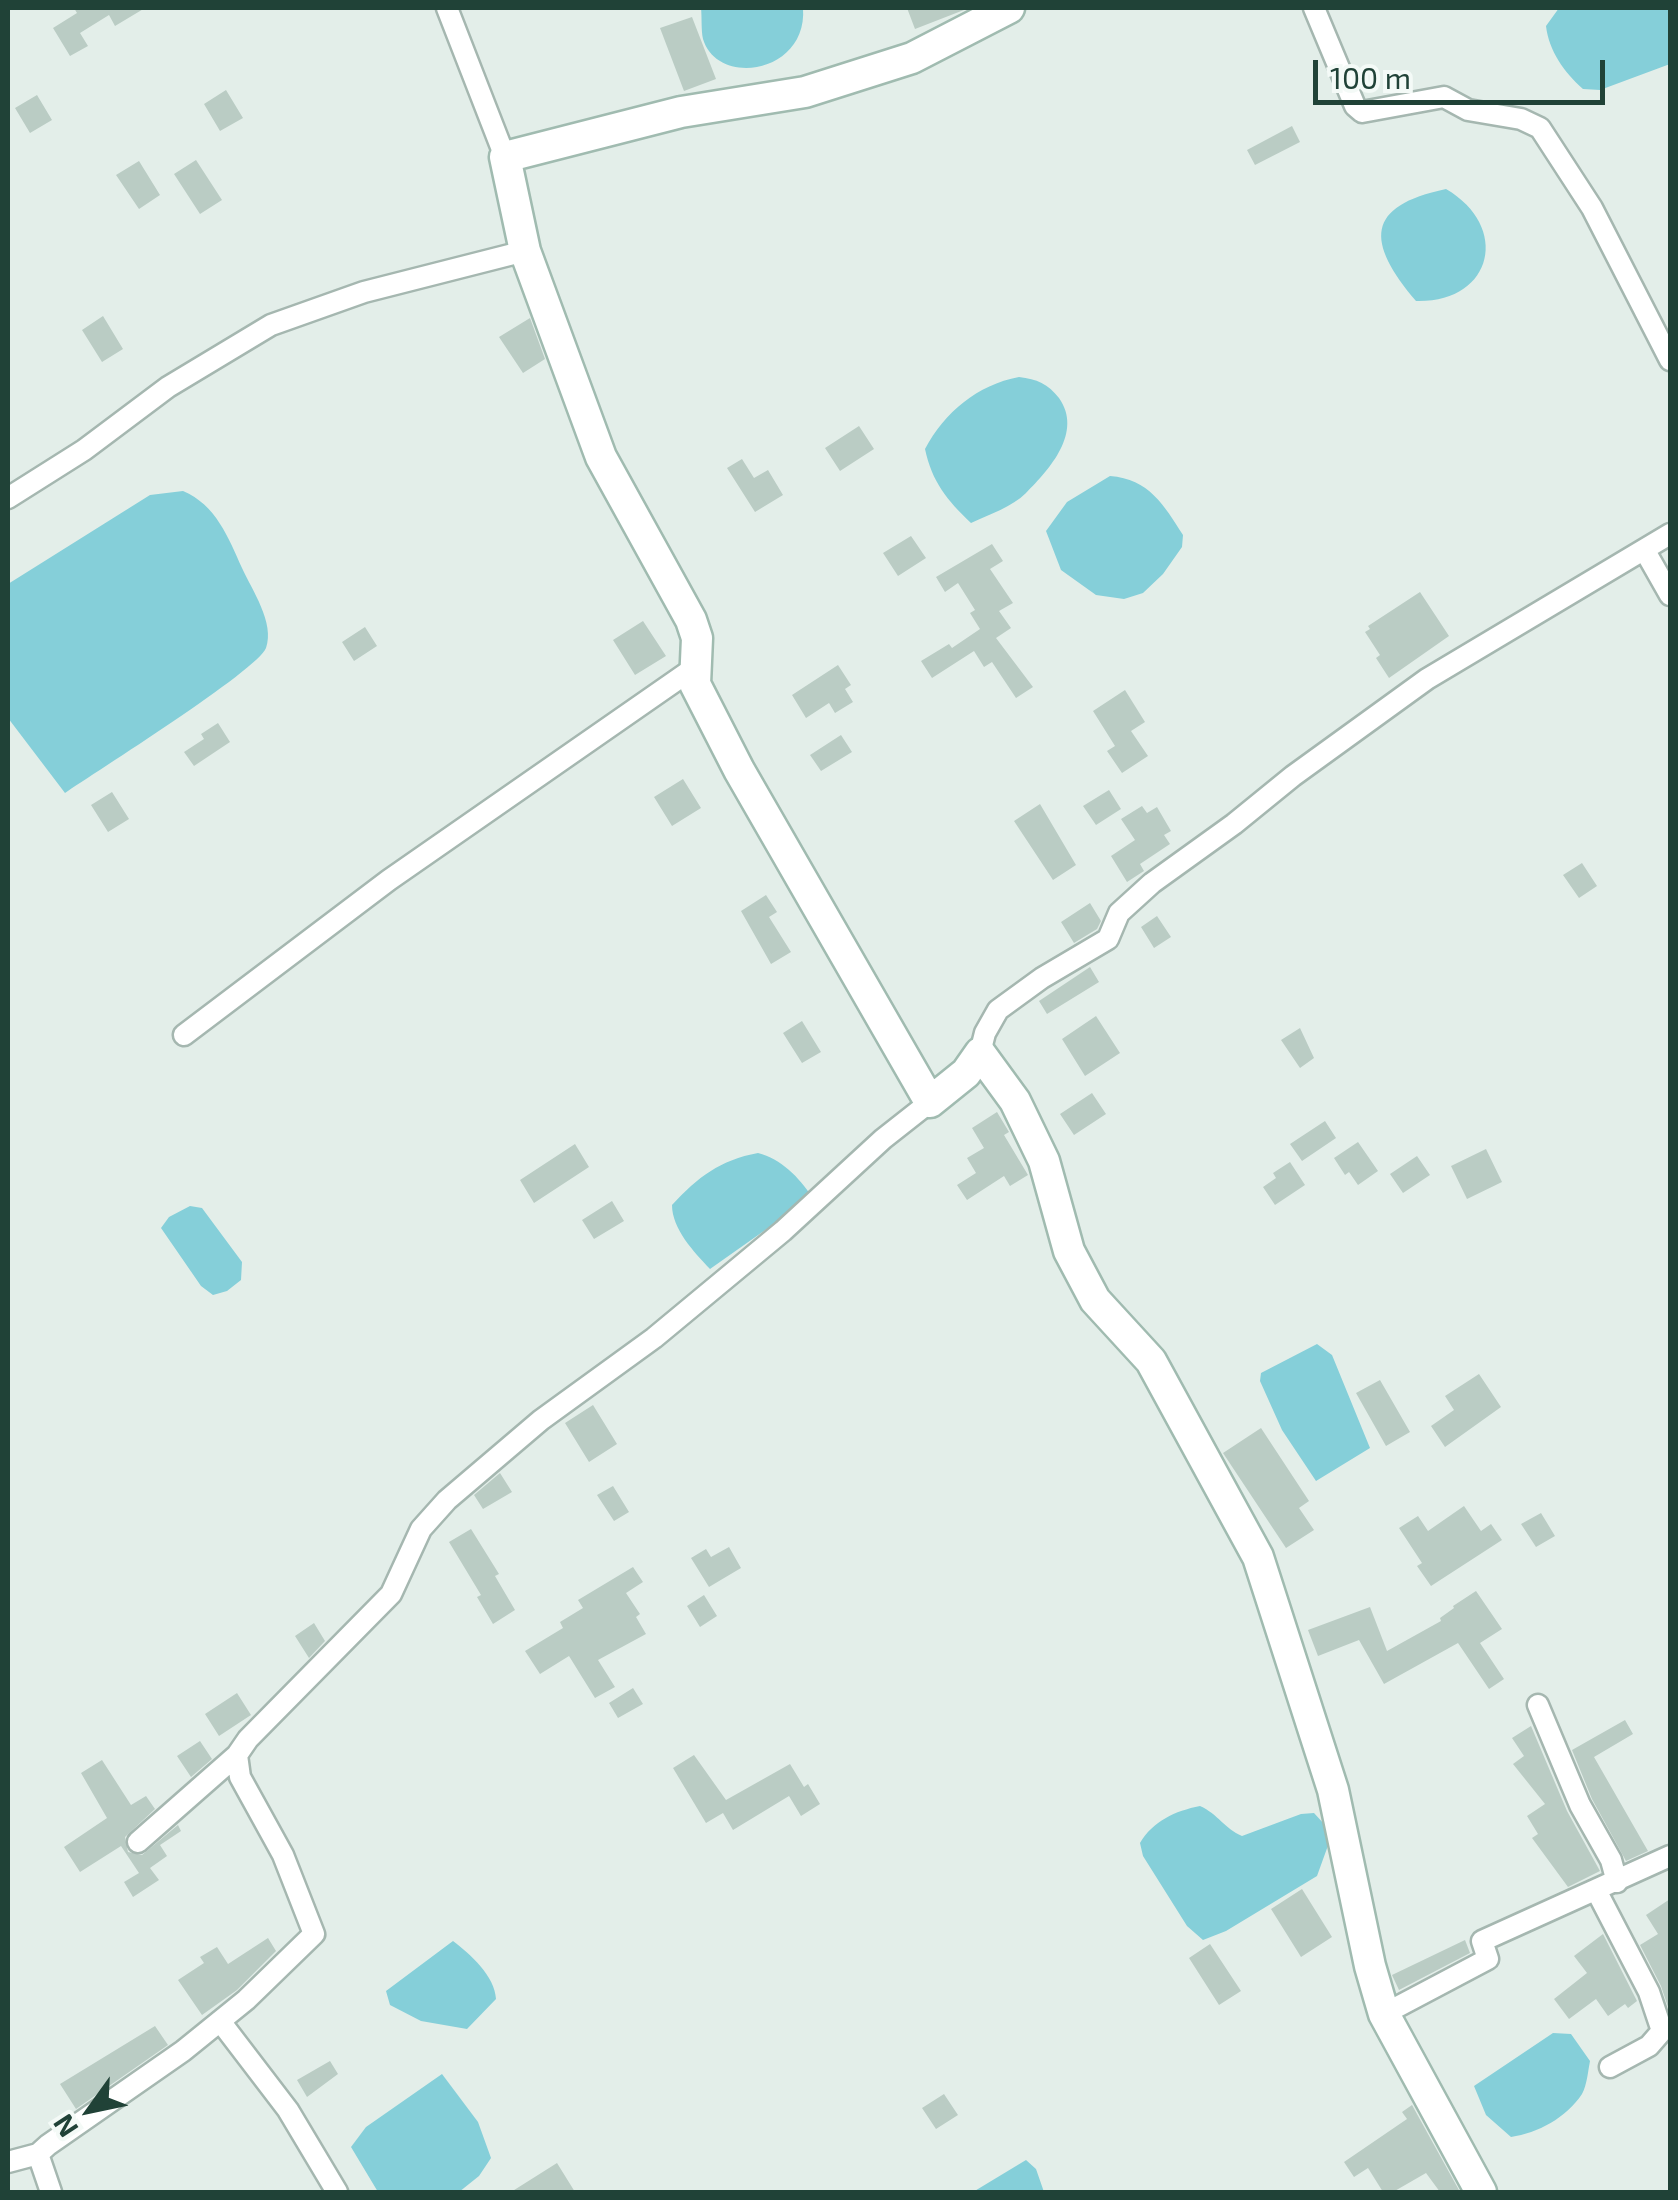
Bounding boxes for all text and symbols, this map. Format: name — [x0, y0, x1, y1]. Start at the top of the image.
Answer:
scale bar — [1318, 40, 1610, 102]
text: 100 m — [1330, 59, 1411, 95]
north arrow — [40, 2060, 140, 2160]
text: N — [45, 2109, 85, 2144]

